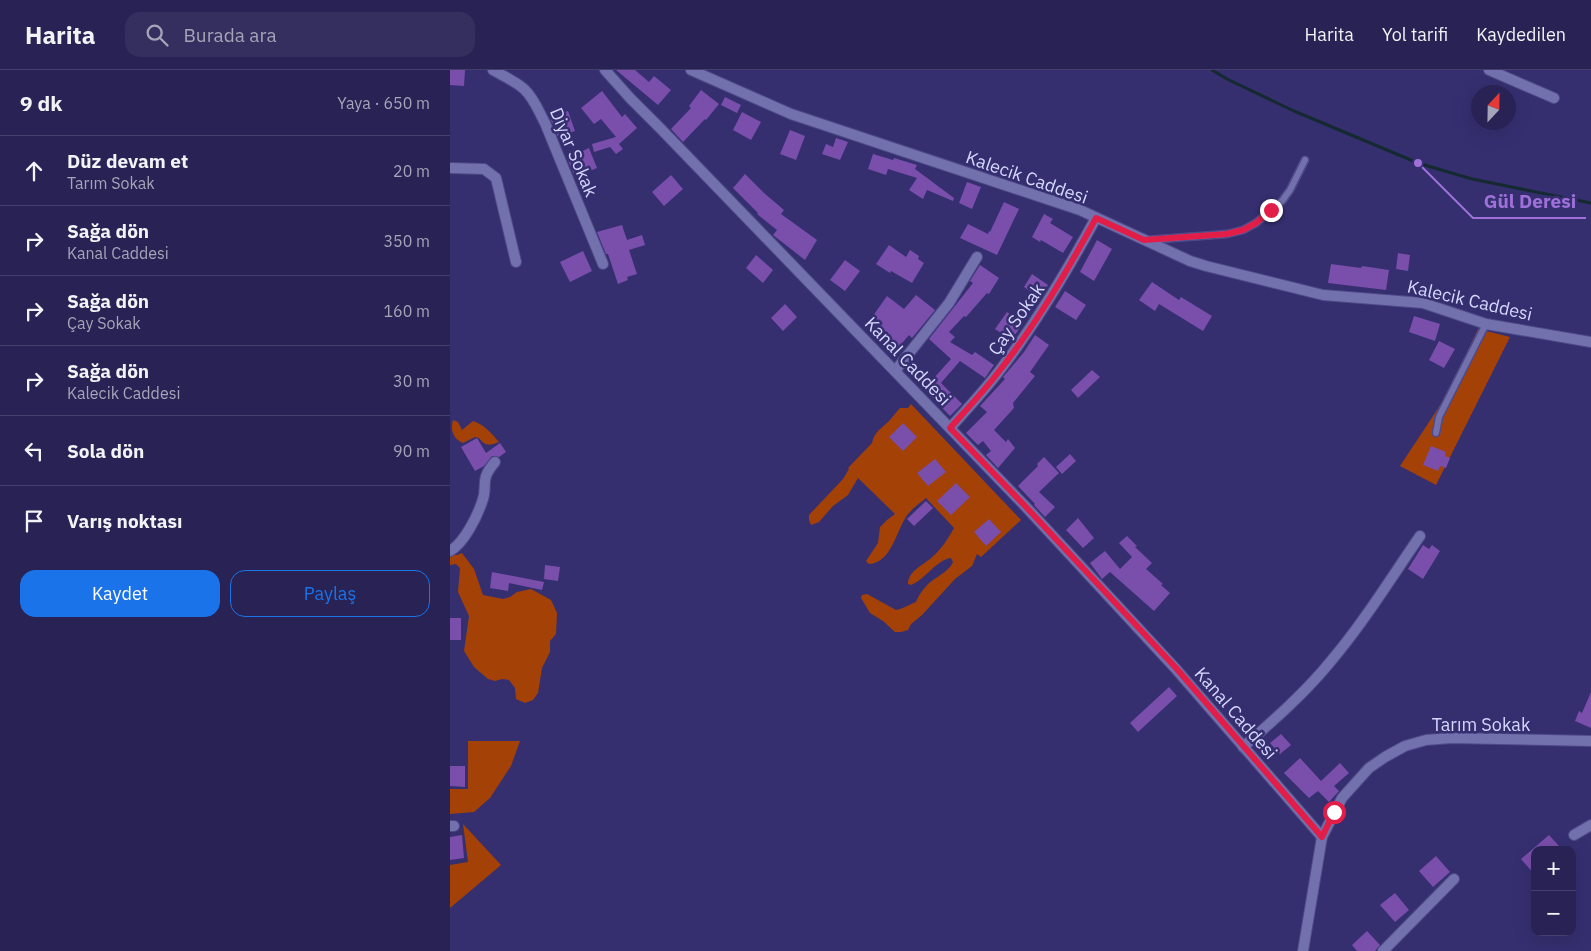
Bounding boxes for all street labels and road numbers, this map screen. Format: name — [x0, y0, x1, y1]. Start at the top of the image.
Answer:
street label: Diyar Sokak — [545, 104, 603, 201]
street label: Kalecik Caddesi — [963, 145, 1091, 209]
street label: Kalecik Caddesi — [1405, 274, 1535, 326]
street label: Çay Sokak — [983, 278, 1050, 360]
street label: Kanal Caddesi — [860, 312, 956, 410]
street label: Kanal Caddesi — [1190, 662, 1282, 764]
street label: Tarım Sokak — [1432, 713, 1531, 736]

